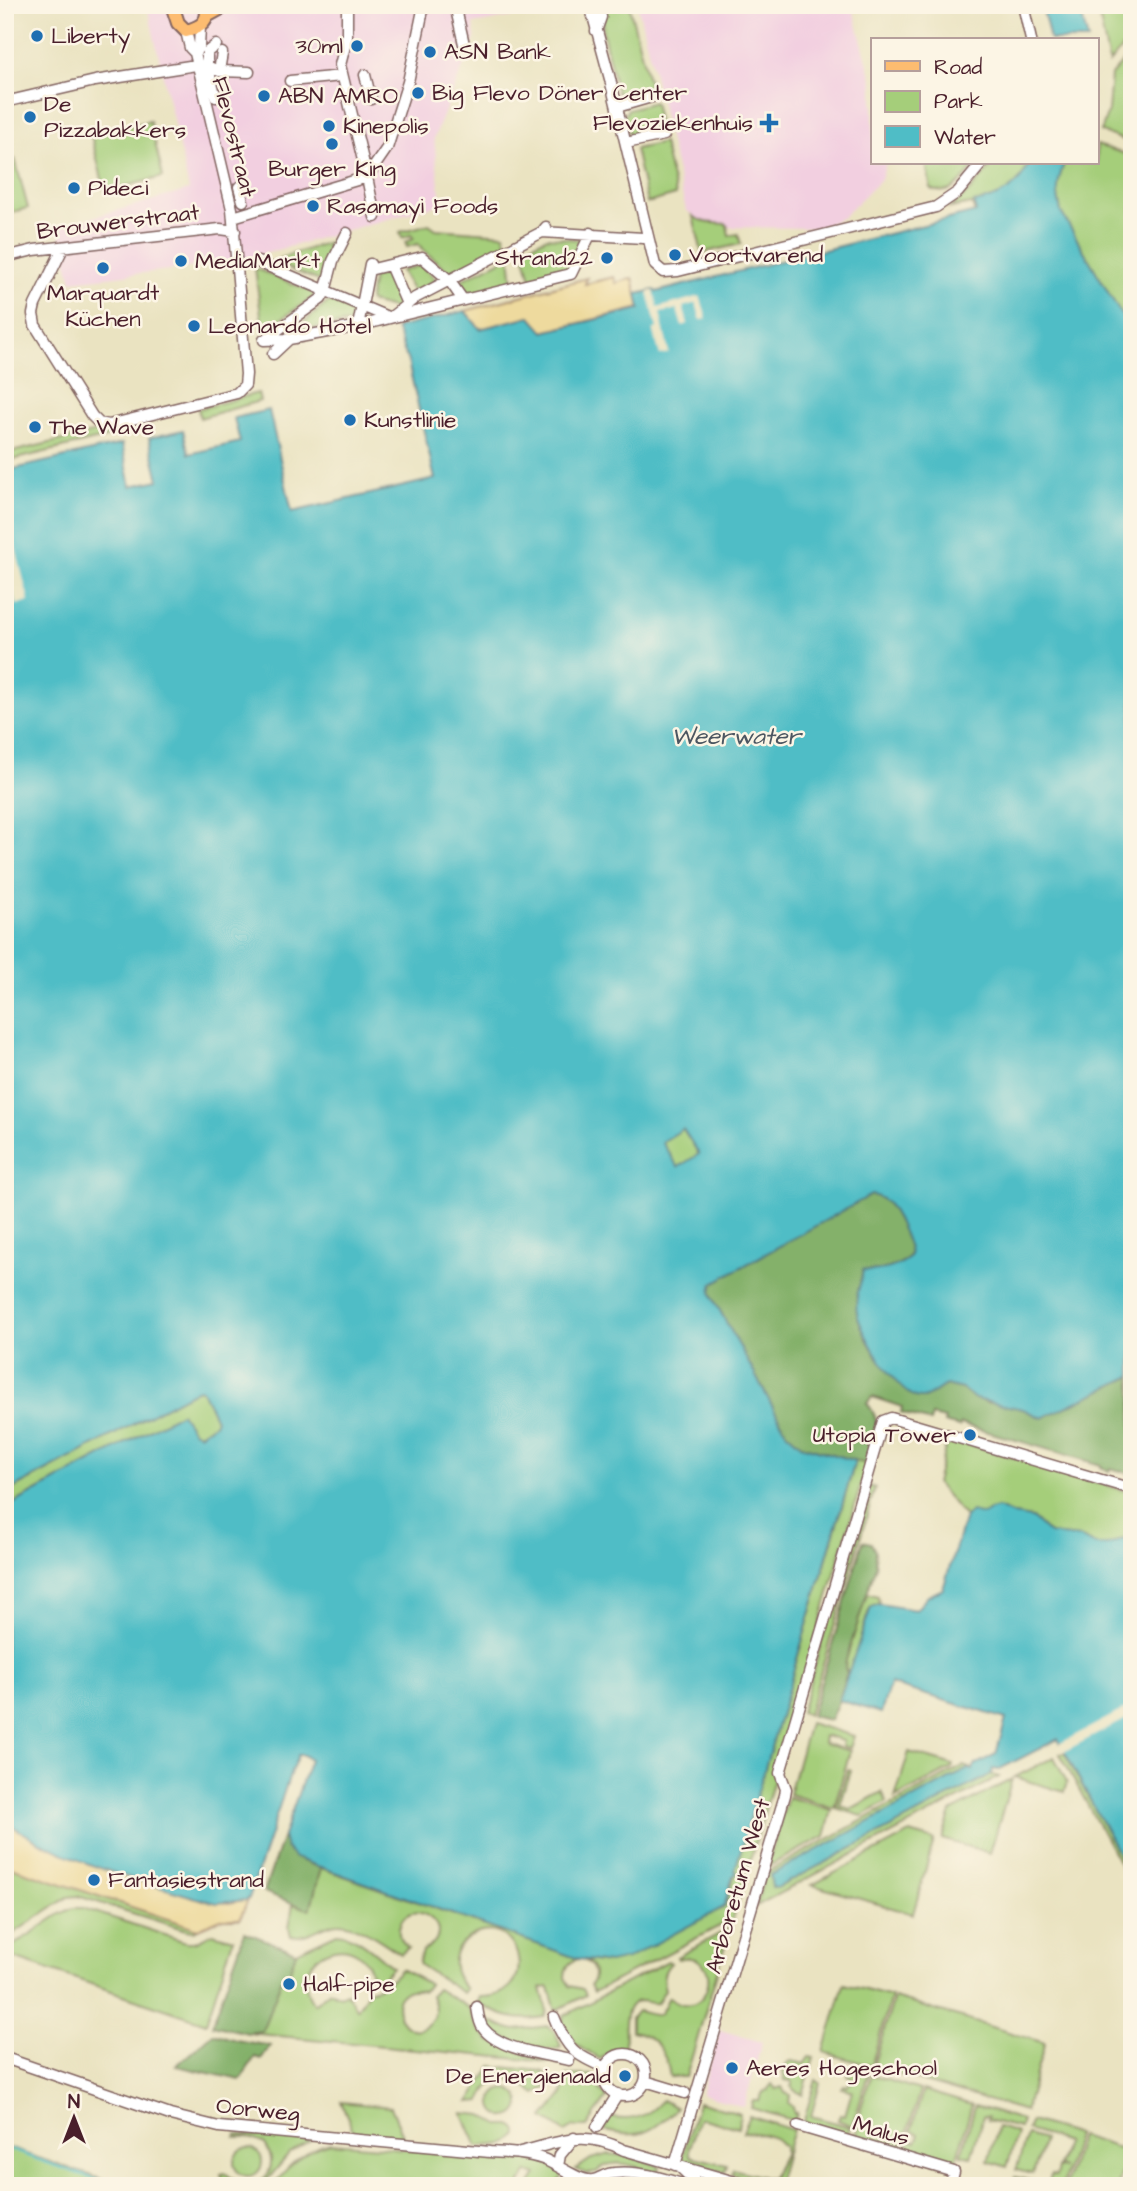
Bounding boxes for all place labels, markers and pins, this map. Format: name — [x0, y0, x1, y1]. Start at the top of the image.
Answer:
place label: Liberty — [51, 20, 131, 53]
marker: Liberty — [29, 28, 45, 44]
place label: 30ml — [295, 30, 343, 62]
place label: ASN Bank — [444, 36, 551, 68]
marker: 30ml — [349, 38, 365, 54]
marker: ASN Bank — [422, 44, 438, 60]
place label: Big Flevo Döner Center — [432, 77, 688, 110]
place label: ABN AMRO — [278, 80, 398, 112]
marker: Big Flevo Döner Center — [410, 85, 426, 101]
place label: De Pizzabakkers — [44, 88, 186, 146]
marker: ABN AMRO — [256, 88, 272, 104]
place label: Flevoziekenhuis — [593, 107, 753, 139]
marker: De Pizzabakkers — [22, 109, 38, 125]
place label: Kinepolis — [343, 110, 429, 142]
marker: Flevoziekenhuis — [759, 113, 779, 133]
marker: Kinepolis — [321, 118, 337, 134]
marker: Burger King — [324, 136, 340, 152]
place label: Burger King — [268, 153, 396, 186]
place label: Pideci — [88, 172, 149, 204]
marker: Pideci — [66, 180, 82, 196]
place label: Rasamayi Foods — [327, 190, 498, 223]
marker: Rasamayi Foods — [305, 198, 321, 214]
place label: Voortvarend — [689, 239, 824, 271]
place label: Strand22 — [495, 242, 593, 274]
place label: MediaMarkt — [195, 245, 321, 277]
marker: Voortvarend — [667, 247, 683, 263]
marker: Strand22 — [599, 250, 615, 266]
marker: MediaMarkt — [173, 253, 189, 269]
marker: Marquardt Küchen — [95, 260, 111, 276]
place label: Marquardt Küchen — [47, 277, 160, 335]
place label: Leonardo Hotel — [208, 310, 371, 342]
marker: Leonardo Hotel — [186, 318, 202, 334]
place label: Kunstlinie — [364, 404, 456, 436]
place label: The Wave — [49, 411, 154, 443]
marker: Kunstlinie — [342, 412, 358, 428]
marker: The Wave — [27, 419, 43, 435]
place label: Utopia Tower — [813, 1419, 956, 1451]
marker: Utopia Tower — [962, 1427, 978, 1443]
place label: Fantasiestrand — [108, 1864, 264, 1896]
marker: Fantasiestrand — [86, 1872, 102, 1888]
place label: Half-pipe — [303, 1968, 395, 2000]
marker: Half-pipe — [281, 1976, 297, 1992]
place label: Aeres Hogeschool — [746, 2052, 937, 2085]
place label: De Energienaald — [446, 2060, 611, 2093]
marker: Aeres Hogeschool — [724, 2060, 740, 2076]
marker: De Energienaald — [617, 2068, 633, 2084]

